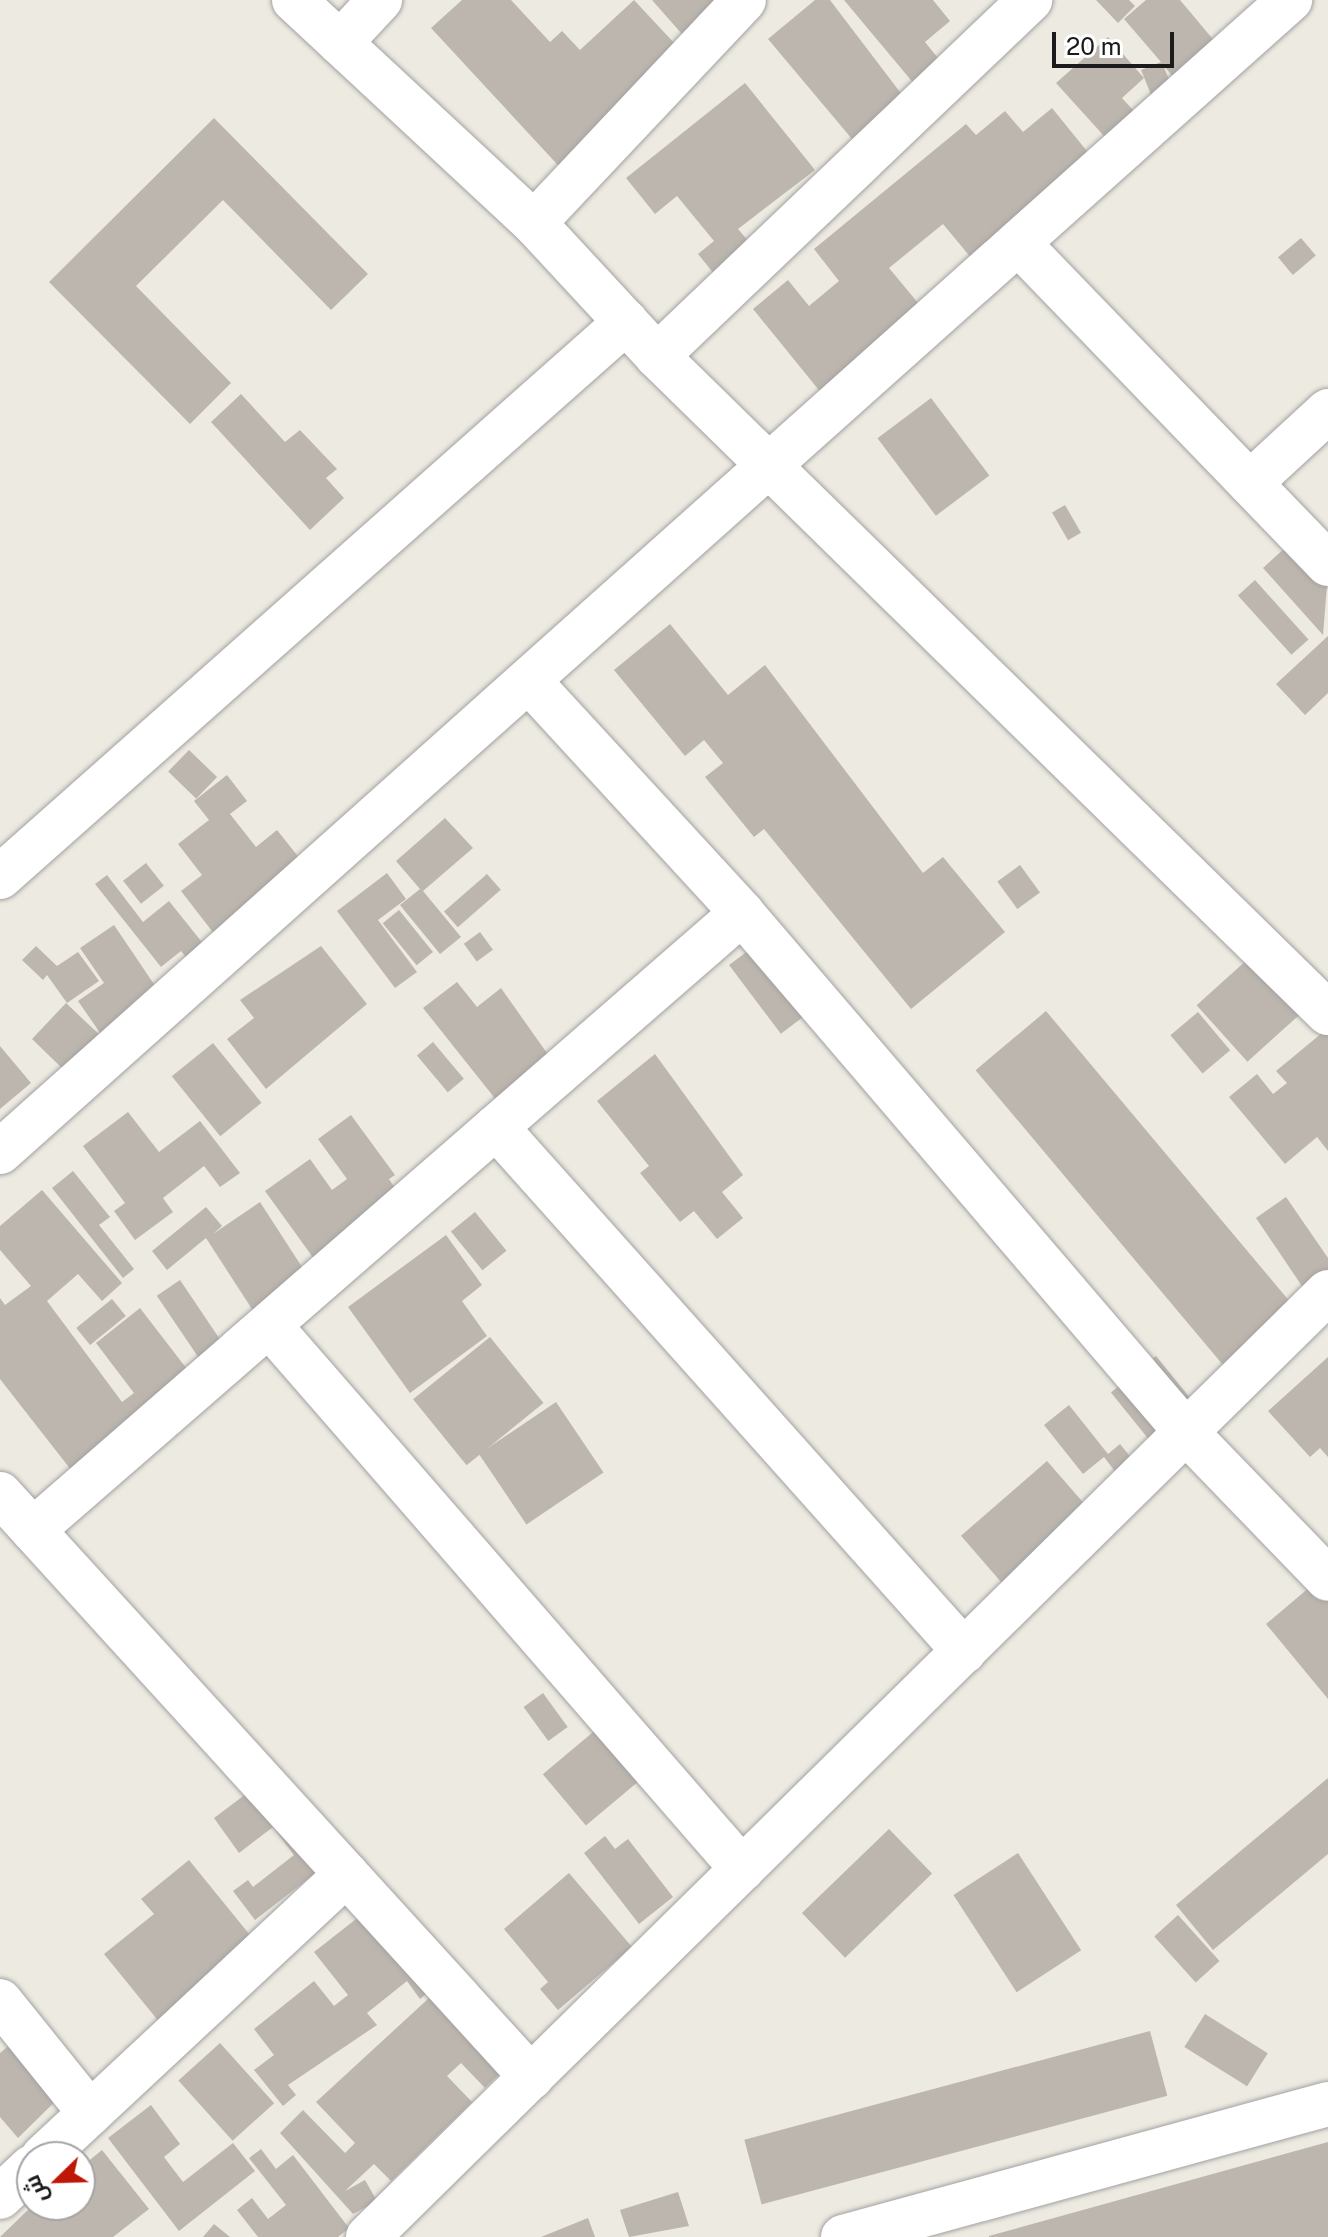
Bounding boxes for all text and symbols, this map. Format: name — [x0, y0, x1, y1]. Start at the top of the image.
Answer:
scale bar — [1056, 16, 1178, 66]
text: 20 m — [1066, 32, 1122, 60]
north arrow — [16, 2141, 96, 2221]
text: ش — [18, 2172, 53, 2208]

